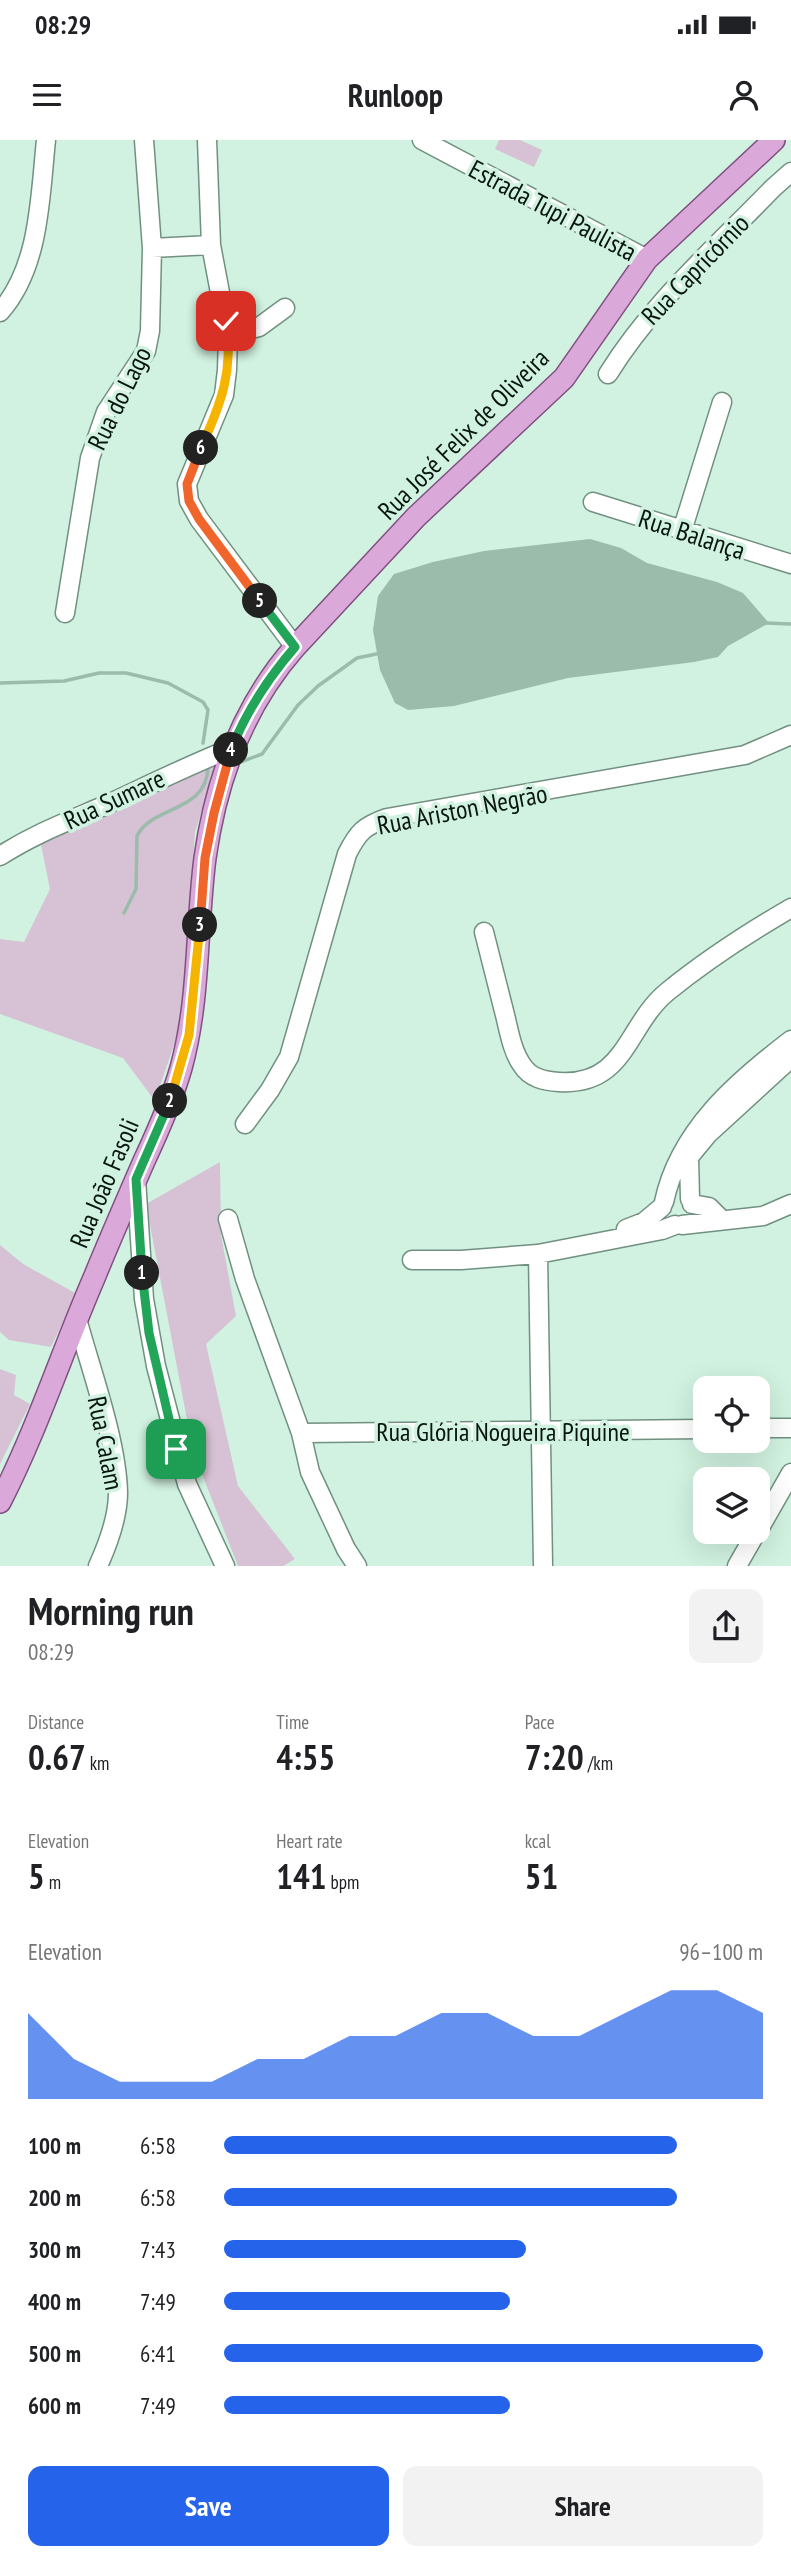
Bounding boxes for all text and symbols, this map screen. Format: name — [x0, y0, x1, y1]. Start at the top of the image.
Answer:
text: 08:29 — [35, 8, 91, 41]
text: Runloop — [348, 74, 443, 116]
icon: menu — [28, 76, 66, 114]
icon: person — [725, 76, 763, 114]
street label: Estrada Tupi Paulista — [464, 152, 642, 268]
street label: Rua Capricórnio — [634, 207, 756, 331]
pin — [196, 291, 256, 351]
icon: check — [207, 302, 245, 340]
street label: Rua do Lago — [80, 341, 158, 455]
street label: Rua José Felix de Oliveira — [371, 342, 555, 526]
pin: 6 — [184, 430, 218, 466]
text: 6 — [196, 435, 205, 459]
street label: Rua Balança — [635, 501, 749, 567]
pin: 5 — [243, 584, 278, 618]
text: 5 — [255, 588, 264, 612]
pin: 4 — [214, 732, 248, 768]
text: 4 — [226, 737, 235, 761]
street label: Rua Sumare — [58, 761, 170, 837]
street label: Rua Ariston Negrão — [374, 776, 550, 842]
pin: 3 — [182, 908, 218, 942]
text: 3 — [195, 912, 204, 936]
pin: 2 — [152, 1084, 188, 1118]
text: 2 — [165, 1088, 174, 1112]
street label: Rua João Fasoli — [62, 1113, 146, 1253]
pin: 1 — [124, 1256, 160, 1290]
text: 1 — [137, 1260, 146, 1284]
map controls — [693, 1376, 770, 1544]
button: locate — [693, 1376, 770, 1453]
street label: Rua Calam — [81, 1393, 131, 1493]
street label: Rua Glória Nogueira Piquine — [376, 1415, 630, 1448]
pin — [146, 1419, 206, 1479]
icon: arrive — [157, 1430, 195, 1468]
button: layers — [693, 1467, 770, 1544]
text: Morning run — [28, 1586, 194, 1635]
button: share — [689, 1589, 763, 1663]
text: 08:29 — [28, 1637, 74, 1666]
text: Distance — [28, 1710, 84, 1734]
text: Time — [276, 1710, 309, 1734]
text: Pace — [525, 1710, 555, 1734]
text: 0.67 — [28, 1734, 86, 1780]
text: 4:55 — [276, 1734, 335, 1780]
text: 7:20 — [525, 1734, 584, 1780]
text: km — [86, 1751, 109, 1775]
text: /km — [584, 1751, 613, 1775]
text: Elevation — [28, 1829, 89, 1853]
text: Heart rate — [276, 1829, 343, 1853]
text: kcal — [525, 1829, 551, 1853]
text: 5 — [28, 1853, 45, 1899]
text: 141 — [276, 1853, 327, 1899]
text: 51 — [525, 1853, 558, 1899]
text: m — [45, 1870, 61, 1894]
text: bpm — [327, 1870, 359, 1894]
text: Elevation — [28, 1937, 102, 1966]
text: 96–100 m — [679, 1937, 763, 1966]
text: 100 m — [28, 2131, 81, 2160]
text: 6:58 — [140, 2131, 176, 2160]
text: 200 m — [28, 2183, 81, 2212]
text: 6:58 — [140, 2183, 176, 2212]
text: 300 m — [28, 2235, 81, 2264]
text: 7:43 — [140, 2235, 176, 2264]
text: 400 m — [28, 2287, 81, 2316]
text: 7:49 — [140, 2287, 176, 2316]
text: 500 m — [28, 2339, 81, 2368]
text: 6:41 — [140, 2339, 176, 2368]
text: 600 m — [28, 2391, 81, 2420]
text: 7:49 — [140, 2391, 176, 2420]
button: Save — [28, 2466, 389, 2546]
button: Share — [403, 2466, 763, 2546]

